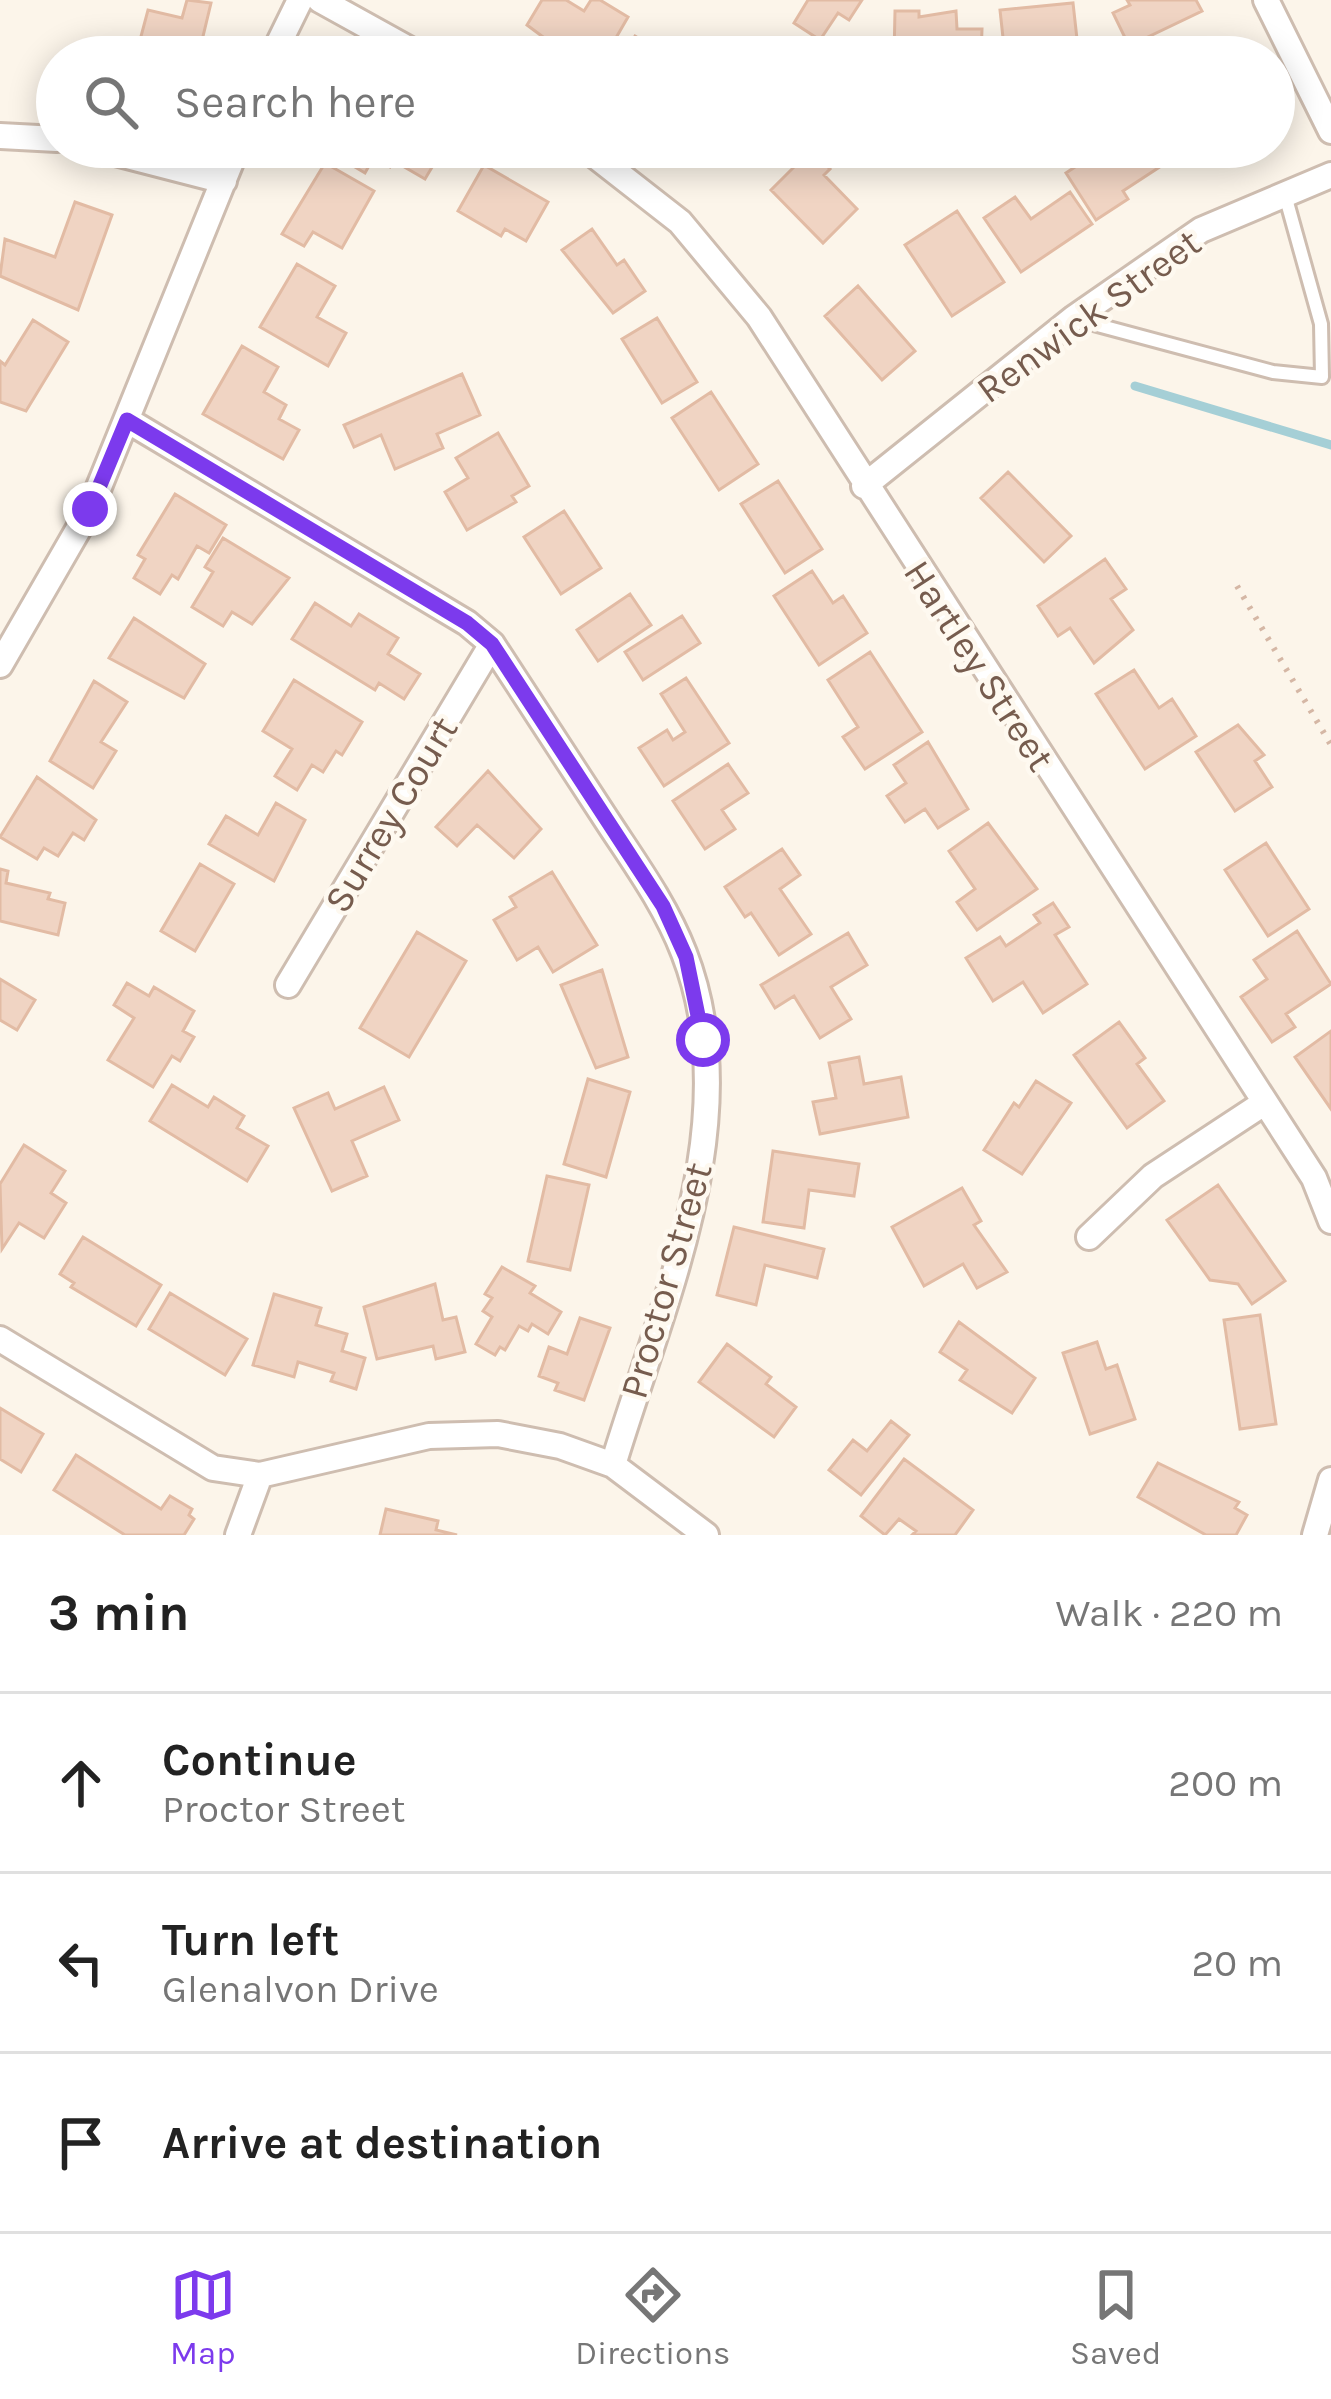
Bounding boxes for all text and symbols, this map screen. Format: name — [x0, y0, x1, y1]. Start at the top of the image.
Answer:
search box — [36, 36, 1295, 168]
icon: search — [78, 69, 144, 135]
text: Search here — [174, 76, 416, 128]
street label: Renwick Street — [968, 219, 1210, 413]
route end — [63, 482, 117, 536]
street label: Hartley Street — [894, 552, 1064, 779]
street label: Surrey Court — [314, 708, 467, 921]
route start — [676, 1013, 730, 1067]
street label: Proctor Street — [610, 1157, 722, 1404]
text: 3 min — [48, 1583, 190, 1643]
text: Walk · 220 m — [1055, 1590, 1283, 1636]
text: Continue — [162, 1734, 357, 1786]
icon: ahead — [48, 1750, 114, 1816]
text: 200 m — [1168, 1760, 1283, 1806]
text: Proctor Street — [162, 1786, 406, 1832]
text: Turn left — [162, 1914, 339, 1966]
icon: left — [48, 1930, 114, 1996]
text: 20 m — [1192, 1940, 1283, 1986]
text: Glenalvon Drive — [162, 1966, 439, 2012]
icon: arrive — [48, 2110, 114, 2176]
text: Arrive at destination — [162, 2117, 602, 2169]
tab: Map — [170, 2262, 236, 2372]
tab: Directions — [575, 2262, 730, 2372]
tab: Saved — [1070, 2262, 1161, 2372]

